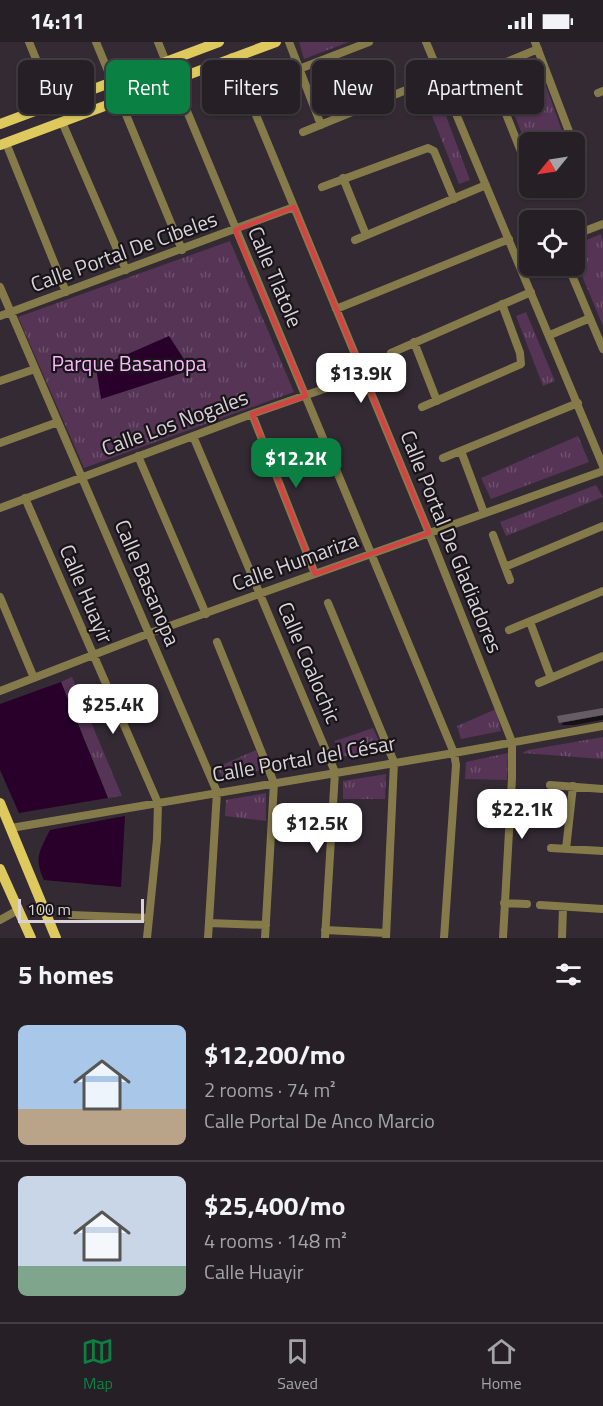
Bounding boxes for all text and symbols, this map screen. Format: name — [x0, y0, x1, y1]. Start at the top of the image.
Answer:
text: 14:11 — [30, 4, 85, 38]
chip: Buy — [18, 60, 94, 114]
chip: Rent — [106, 60, 190, 114]
chip: Filters — [202, 60, 300, 114]
chip: New — [312, 60, 394, 114]
chip: Apartment — [406, 60, 544, 114]
north arrow — [519, 132, 585, 198]
map controls — [519, 132, 585, 276]
street label: Calle Portal De Cibeles — [26, 202, 222, 300]
button: locate — [519, 210, 585, 276]
street label: Calle Tlatole — [240, 221, 312, 332]
park label: Parque Basanopa — [52, 347, 207, 379]
pin: $13.9K — [312, 353, 410, 404]
text: $13.9K — [330, 357, 392, 388]
street label: Calle Los Nogales — [97, 381, 252, 463]
street label: Calle Portal De Gladiadores — [393, 425, 511, 658]
pin: $12.2K — [247, 438, 345, 489]
text: $12.2K — [265, 442, 327, 473]
street label: Calle Basanopa — [107, 514, 189, 651]
street label: Calle Humariza — [227, 523, 363, 599]
street label: Calle Huayir — [52, 539, 122, 648]
street label: Calle Coalochic — [270, 597, 350, 729]
pin: $25.4K — [64, 684, 162, 735]
text: $25.4K — [82, 688, 144, 719]
street label: Calle Portal del César — [210, 726, 398, 790]
pin: $22.1K — [473, 789, 571, 840]
text: $22.1K — [491, 793, 553, 824]
pin: $12.5K — [268, 803, 366, 854]
text: $12.5K — [286, 807, 348, 838]
scale bar — [18, 896, 144, 924]
text: 100 m — [27, 897, 71, 921]
text: 5 homes — [18, 955, 114, 994]
icon: filters — [552, 958, 585, 991]
text: $12,200/mo — [204, 1035, 345, 1074]
icon: home — [66, 1049, 138, 1121]
text: 2 rooms · 74 m² — [204, 1074, 336, 1105]
text: Calle Portal De Anco Marcio — [204, 1105, 435, 1136]
text: $25,400/mo — [204, 1186, 345, 1225]
icon: home — [66, 1200, 138, 1272]
text: 4 rooms · 148 m² — [204, 1225, 347, 1256]
text: Calle Huayir — [204, 1256, 304, 1287]
tab: Map — [81, 1335, 114, 1395]
tab: Saved — [277, 1335, 318, 1395]
tab: Home — [481, 1335, 522, 1395]

